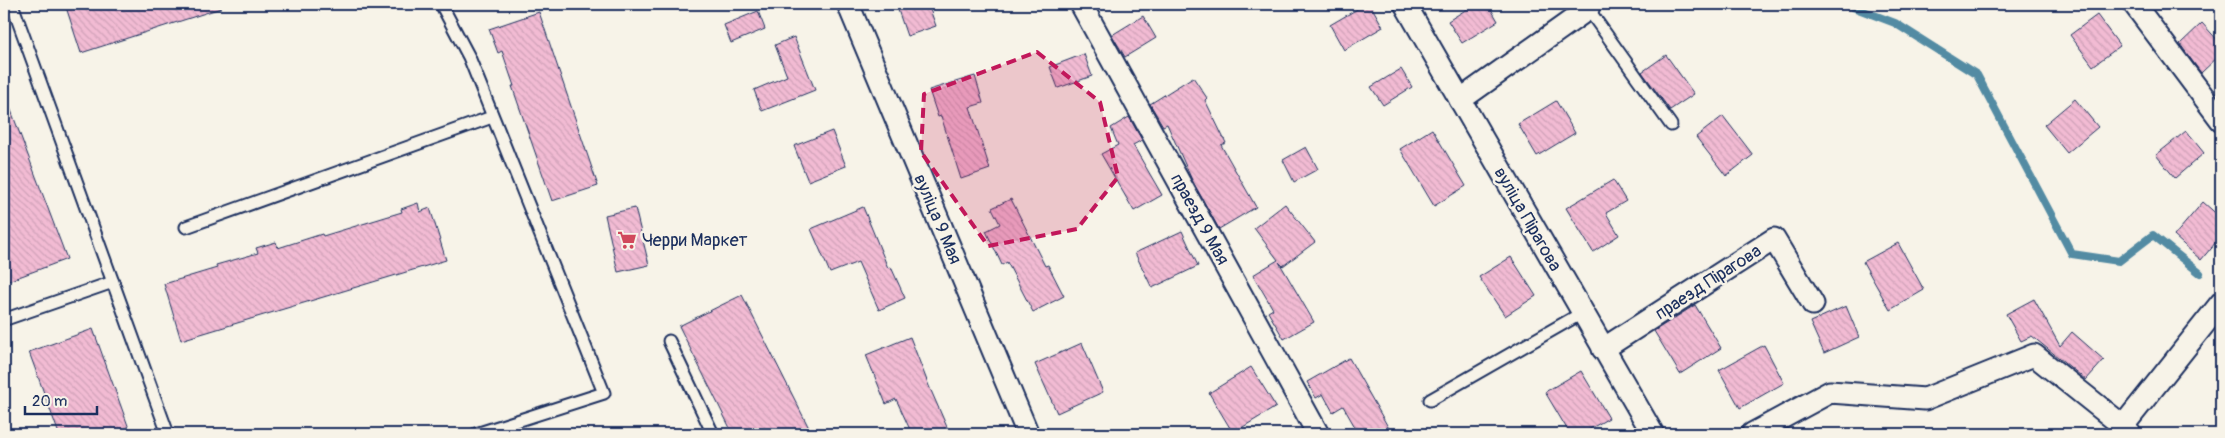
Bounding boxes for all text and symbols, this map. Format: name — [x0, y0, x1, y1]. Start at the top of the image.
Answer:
street label: вуліца Пірагова — [1488, 163, 1567, 276]
street label: праезд 9 Мая — [1165, 169, 1234, 269]
street label: вуліца 9 Мая — [908, 171, 967, 268]
supermarket icon: Черри Маркет — [616, 229, 638, 251]
place label: Черри Маркет — [642, 229, 748, 252]
street label: праезд Пірагова — [1651, 240, 1766, 325]
scale bar — [25, 383, 98, 415]
text: 20 m — [32, 392, 67, 411]

